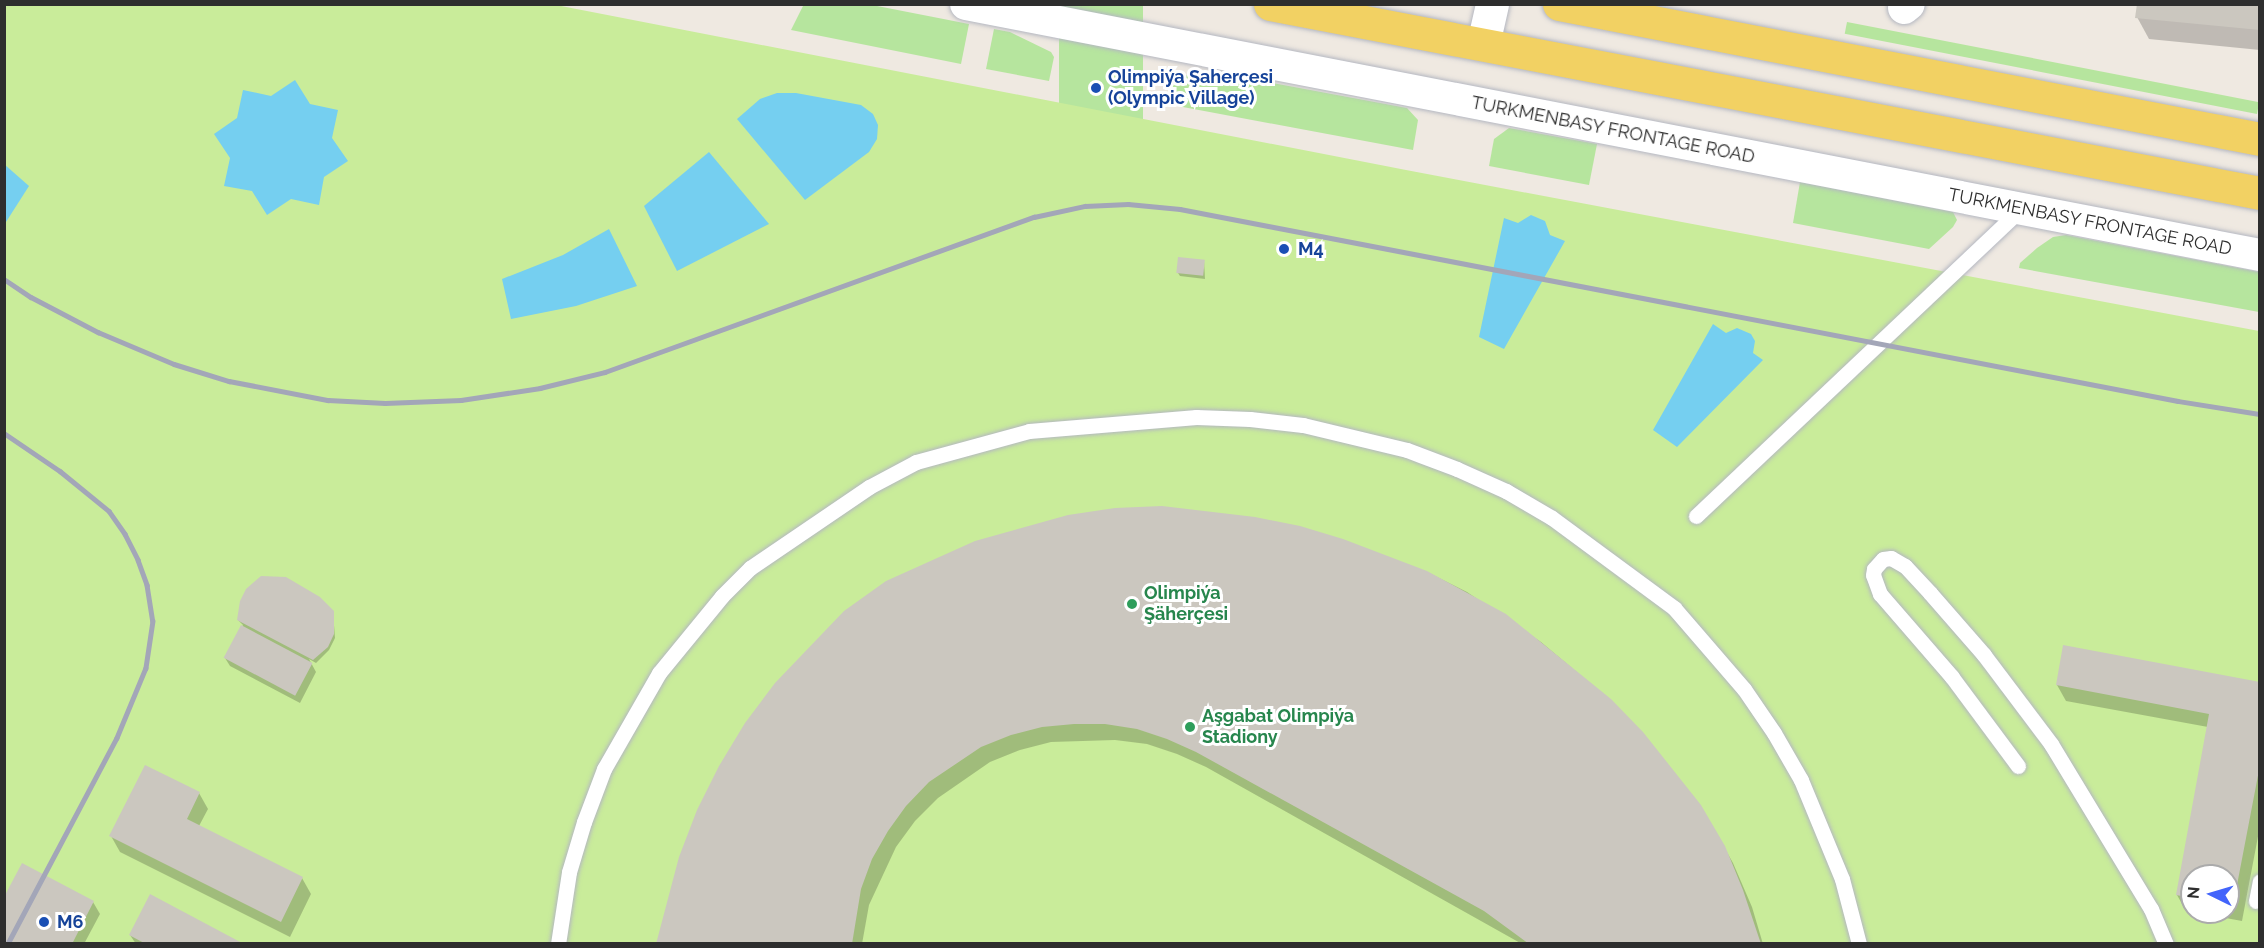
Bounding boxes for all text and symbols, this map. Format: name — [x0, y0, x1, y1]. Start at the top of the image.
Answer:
place label: Olimpiýa Şaherçesi (Olympic Village) — [1108, 67, 1273, 110]
marker: Olimpiýa Şaherçesi (Olympic Village) — [1089, 81, 1103, 95]
street label: TURKMENBASY FRONTAGE ROAD — [1469, 92, 1757, 168]
street label: TURKMENBASY FRONTAGE ROAD — [1946, 184, 2234, 260]
place label: M4 — [1298, 238, 1324, 260]
marker: M4 — [1275, 240, 1293, 258]
place label: Olimpiýa Şäherçesi — [1144, 583, 1228, 626]
marker: Olimpiýa Şäherçesi — [1125, 597, 1139, 611]
place label: Aşgabat Olimpiýa Stadiony — [1202, 706, 1354, 748]
marker: Aşgabat Olimpiýa Stadiony — [1183, 720, 1197, 734]
north arrow — [2180, 864, 2240, 924]
text: N — [2184, 886, 2204, 899]
place label: M6 — [57, 911, 83, 933]
marker: M6 — [35, 913, 53, 931]

